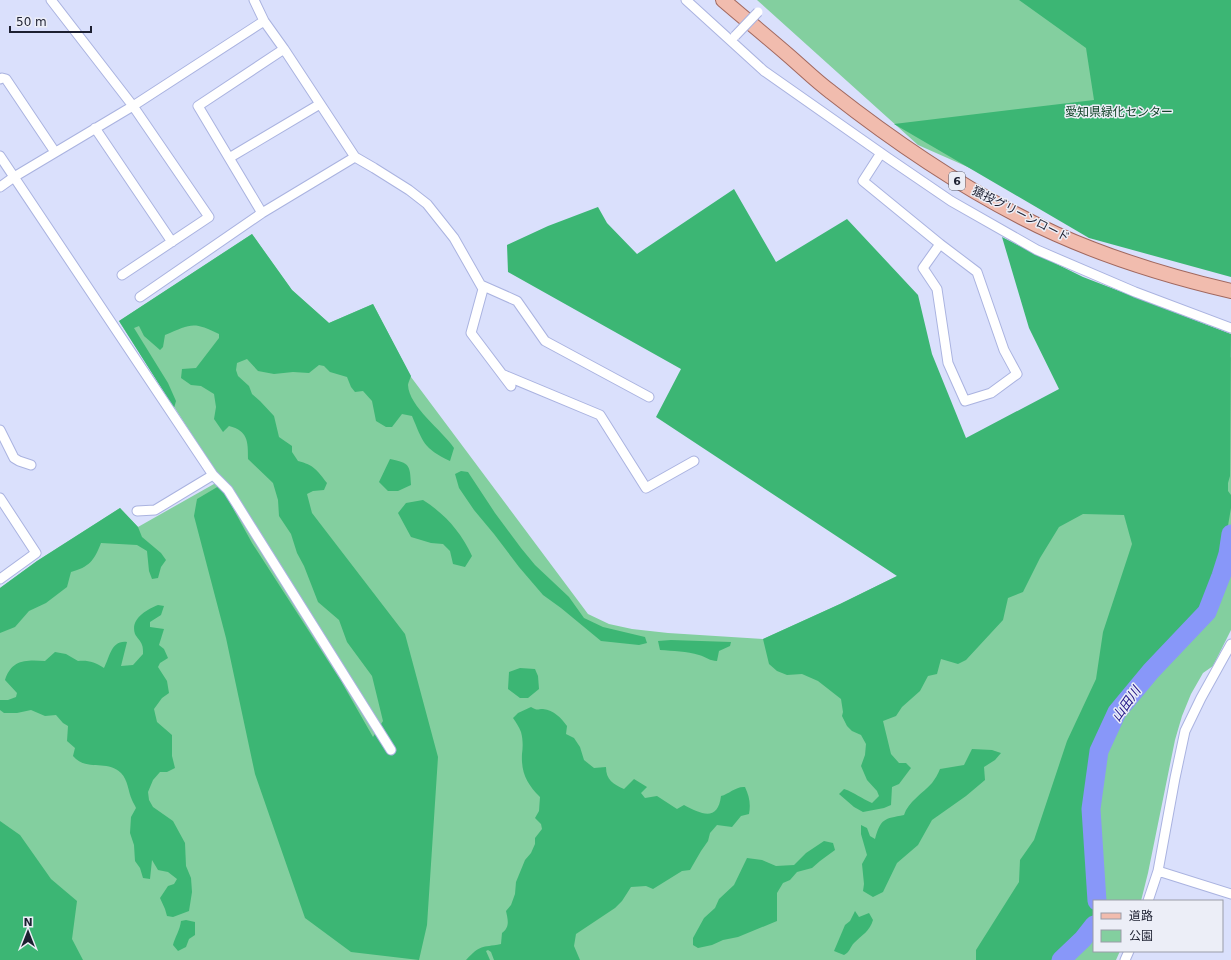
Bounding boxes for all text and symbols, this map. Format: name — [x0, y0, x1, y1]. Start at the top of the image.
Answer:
scale bar — [10, 8, 91, 34]
text: 50 m — [16, 15, 47, 29]
park label: 愛知県緑化センター — [1065, 105, 1173, 119]
road number: 6 — [949, 172, 965, 190]
street label: 猿投グリーンロード — [970, 183, 1072, 245]
water label: 山田川 — [1109, 682, 1144, 724]
legend — [1093, 900, 1223, 952]
text: 道路 — [1129, 909, 1153, 923]
north arrow — [8, 912, 48, 952]
text: N — [23, 916, 33, 929]
text: 公園 — [1129, 929, 1153, 943]

